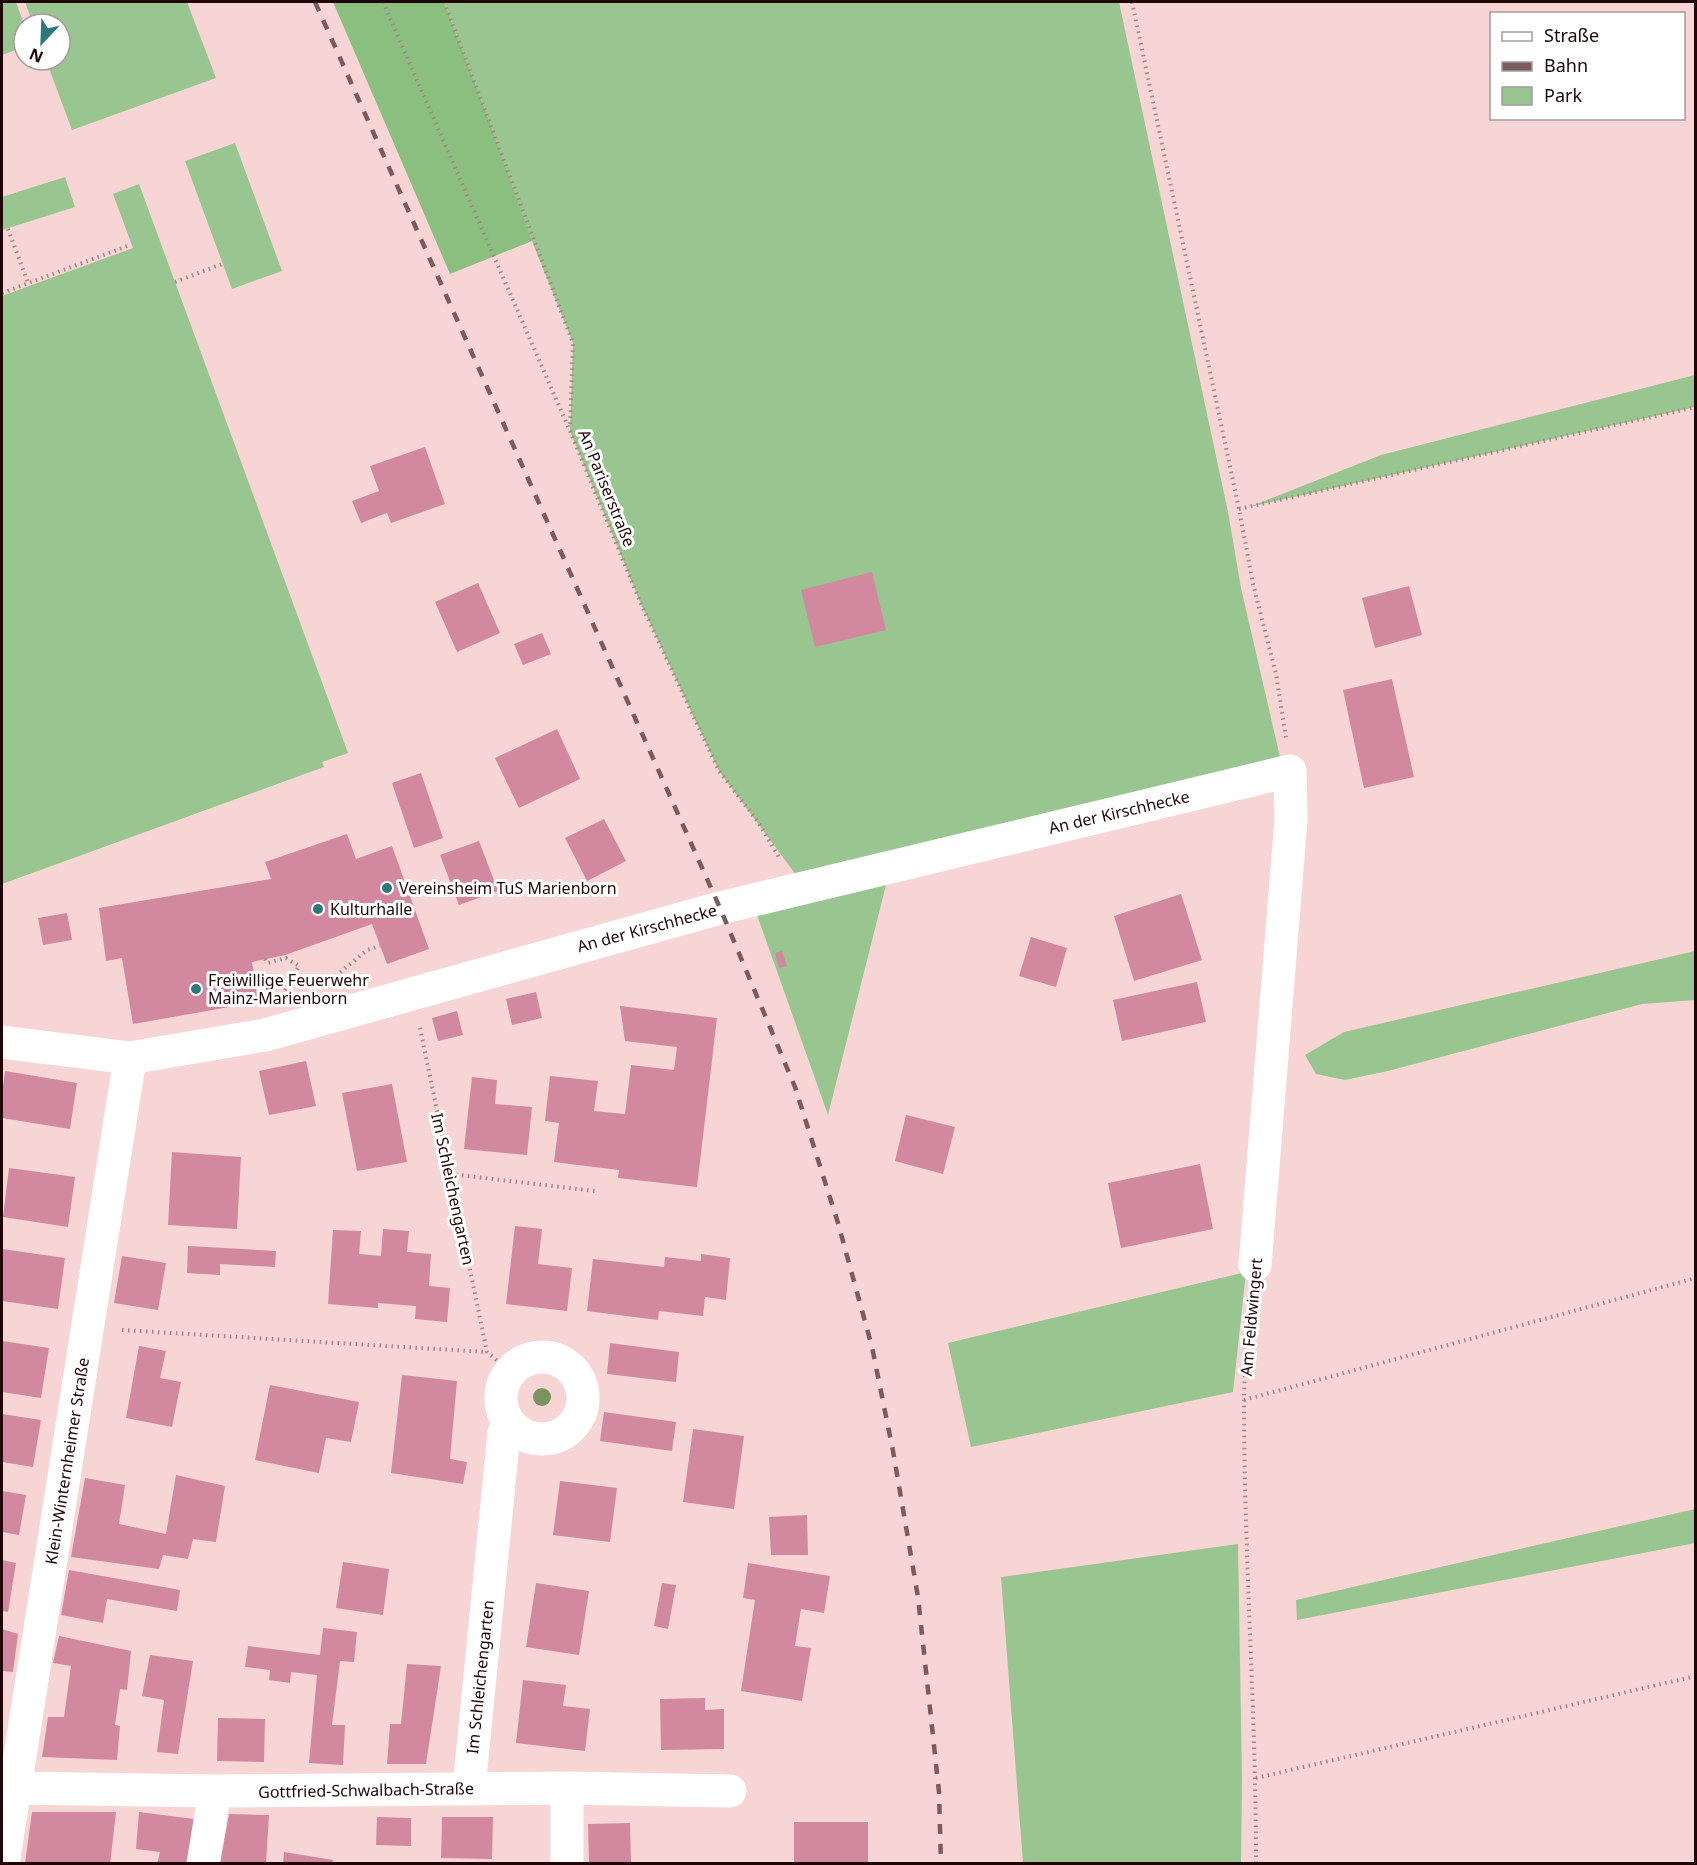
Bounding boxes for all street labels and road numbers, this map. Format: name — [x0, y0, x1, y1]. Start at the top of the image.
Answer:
street label: An Pariserstraße — [573, 426, 641, 550]
street label: An der Kirschhecke — [1046, 785, 1192, 839]
street label: An der Kirschhecke — [575, 899, 719, 957]
street label: Im Schleichengarten — [426, 1111, 480, 1267]
street label: Am Feldwingert — [1235, 1257, 1267, 1377]
street label: Klein-Winternheimer Straße — [40, 1356, 94, 1566]
street label: Im Schleichengarten — [461, 1599, 499, 1755]
street label: Gottfried-Schwalbach-Straße — [258, 1777, 474, 1803]

